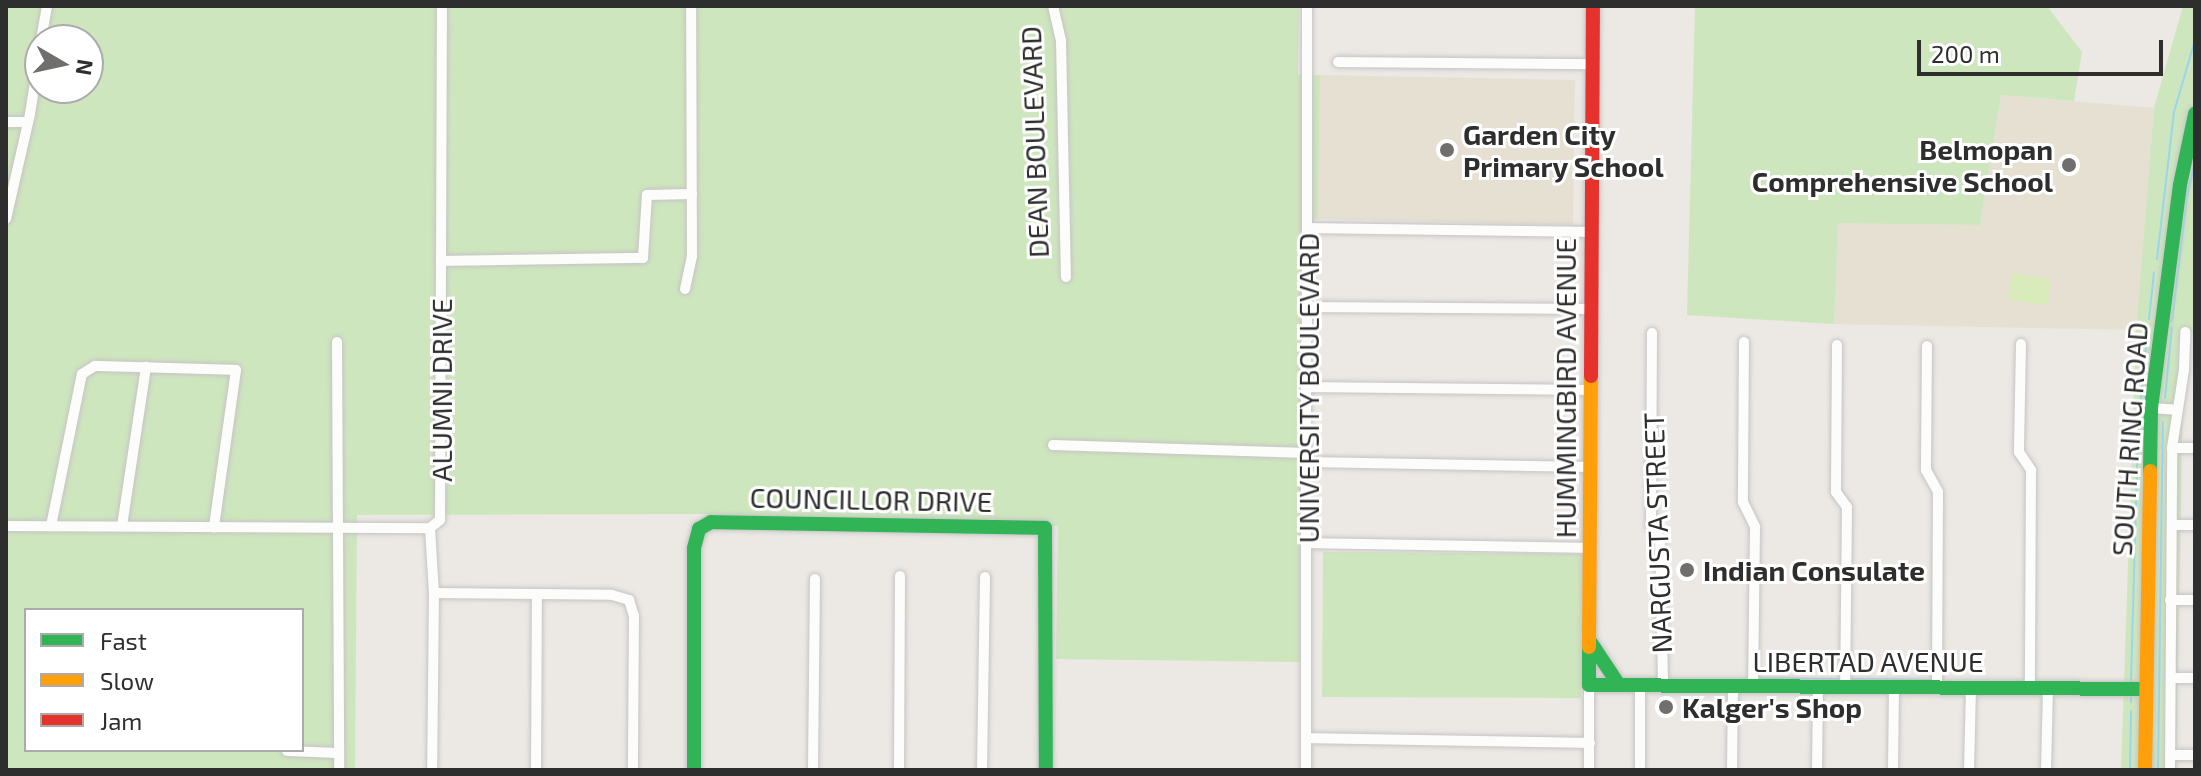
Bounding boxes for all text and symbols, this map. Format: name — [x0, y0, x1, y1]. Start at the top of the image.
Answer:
north arrow — [24, 24, 104, 104]
scale bar — [1921, 24, 2167, 74]
street label: DEAN BOULEVARD — [1013, 26, 1055, 258]
text: 200 m — [1931, 39, 2000, 68]
text: N — [72, 58, 100, 77]
place label: Garden City Primary School — [1463, 117, 1664, 183]
place label: Belmopan Comprehensive School — [1752, 132, 2053, 198]
marker: Garden City Primary School — [1438, 141, 1456, 159]
marker: Belmopan Comprehensive School — [2060, 156, 2078, 174]
street label: UNIVERSITY BOULEVARD — [1291, 232, 1325, 544]
street label: HUMMINGBIRD AVENUE — [1548, 237, 1582, 539]
street label: ALUMNI DRIVE — [424, 298, 458, 482]
street label: SOUTH RING ROAD — [2104, 321, 2154, 557]
street label: NARGUSTA STREET — [1636, 412, 1678, 654]
street label: COUNCILLOR DRIVE — [749, 480, 993, 518]
place label: Indian Consulate — [1703, 553, 1925, 587]
marker: Indian Consulate — [1678, 561, 1696, 579]
legend — [24, 608, 304, 752]
text: Fast — [100, 626, 147, 655]
street label: LIBERTAD AVENUE — [1752, 644, 1984, 678]
text: Slow — [100, 666, 154, 695]
place label: Kalger's Shop — [1682, 690, 1862, 724]
marker: Kalger's Shop — [1657, 698, 1675, 716]
text: Jam — [100, 706, 142, 735]

